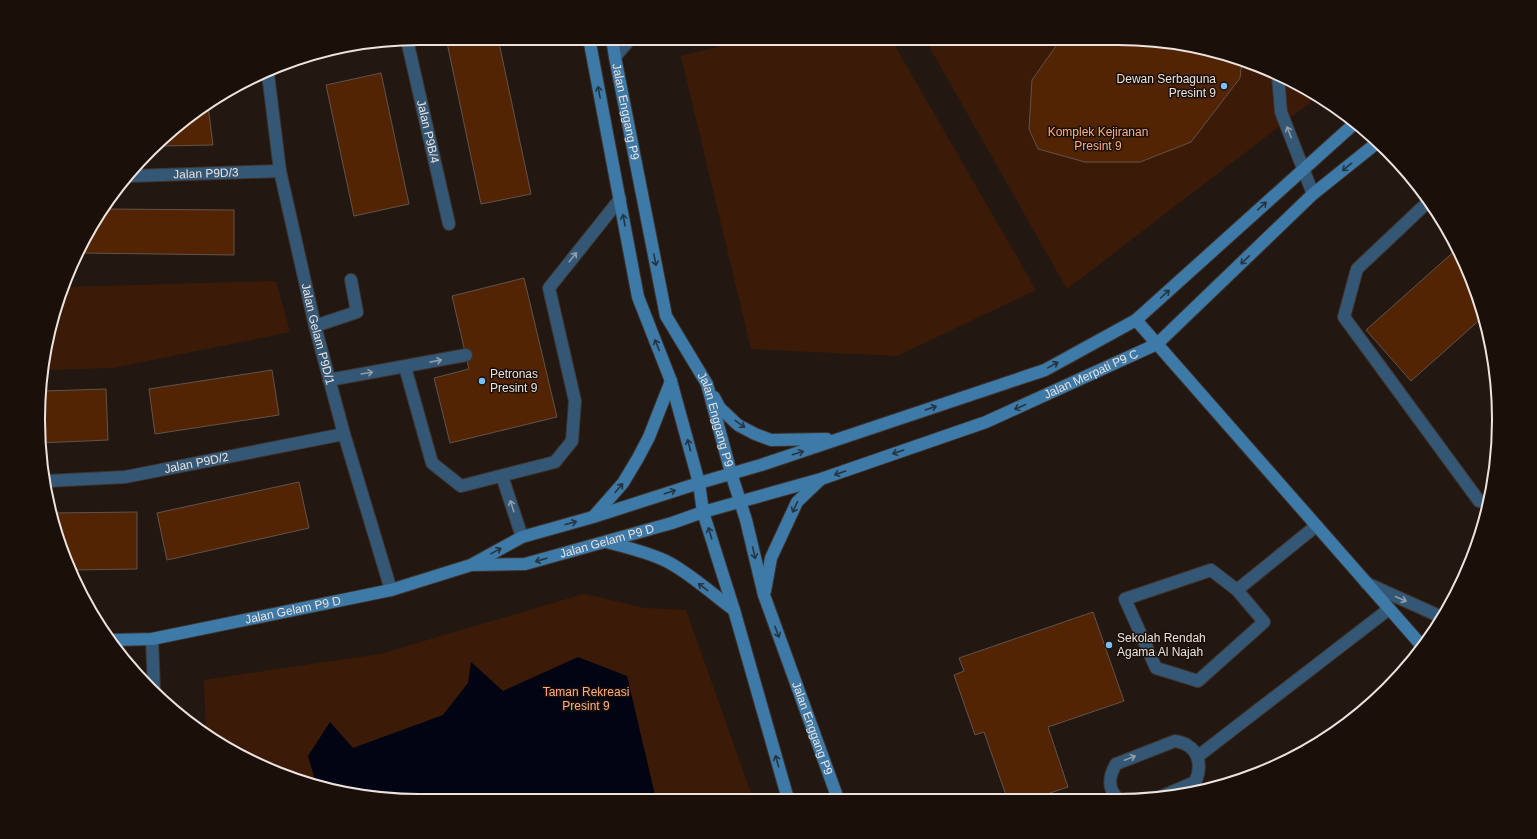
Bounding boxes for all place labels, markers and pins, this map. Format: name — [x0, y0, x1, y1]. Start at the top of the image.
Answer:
place label: Dewan Serbaguna Presint 9 — [1117, 72, 1216, 100]
marker: Dewan Serbaguna Presint 9 — [1219, 81, 1229, 91]
place label: Petronas Presint 9 — [490, 367, 538, 395]
marker: Petronas Presint 9 — [477, 376, 487, 386]
place label: Sekolah Rendah Agama Al Najah — [1117, 631, 1206, 659]
marker: Sekolah Rendah Agama Al Najah — [1104, 640, 1114, 650]

